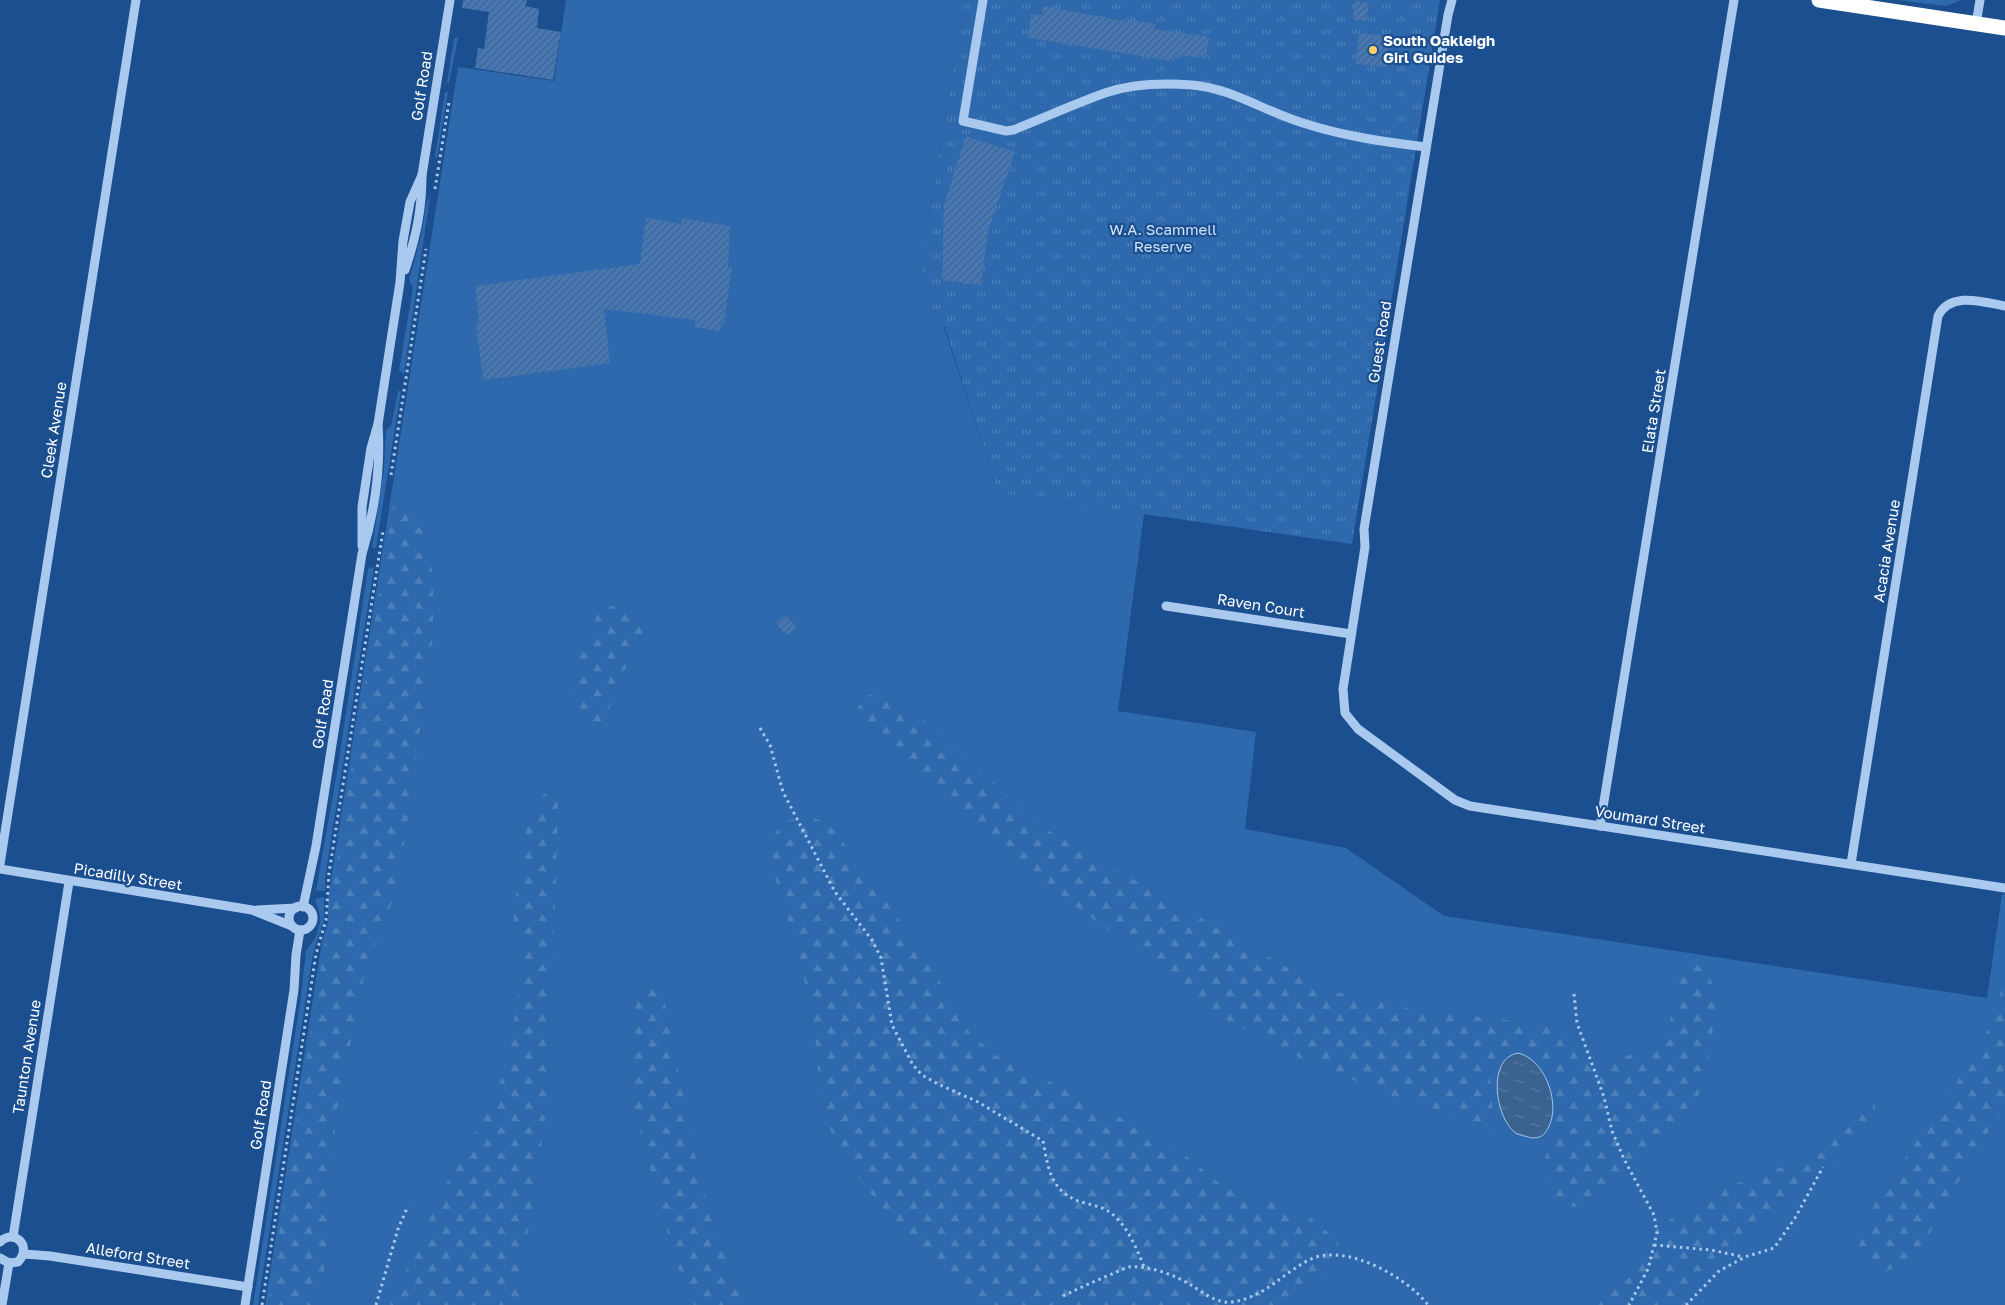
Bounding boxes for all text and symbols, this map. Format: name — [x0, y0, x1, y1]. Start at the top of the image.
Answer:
place label: South Oakleigh Girl Guides — [1383, 31, 1495, 66]
marker: South Oakleigh Girl Guides — [1367, 44, 1379, 56]
street label: Golf Road — [407, 50, 435, 122]
park label: W.A. Scammell Reserve — [1109, 220, 1217, 255]
street label: Guest Road — [1364, 300, 1394, 384]
street label: Elata Street — [1637, 368, 1669, 454]
street label: Cleek Avenue — [37, 380, 70, 479]
street label: Acacia Avenue — [1869, 498, 1903, 604]
street label: Raven Court — [1216, 589, 1306, 621]
street label: Golf Road — [308, 678, 336, 750]
street label: Voumard Street — [1593, 801, 1707, 837]
street label: Picadilly Street — [73, 859, 184, 893]
street label: Taunton Avenue — [8, 998, 44, 1115]
street label: Golf Road — [246, 1079, 274, 1151]
street label: Alleford Street — [85, 1238, 191, 1272]

